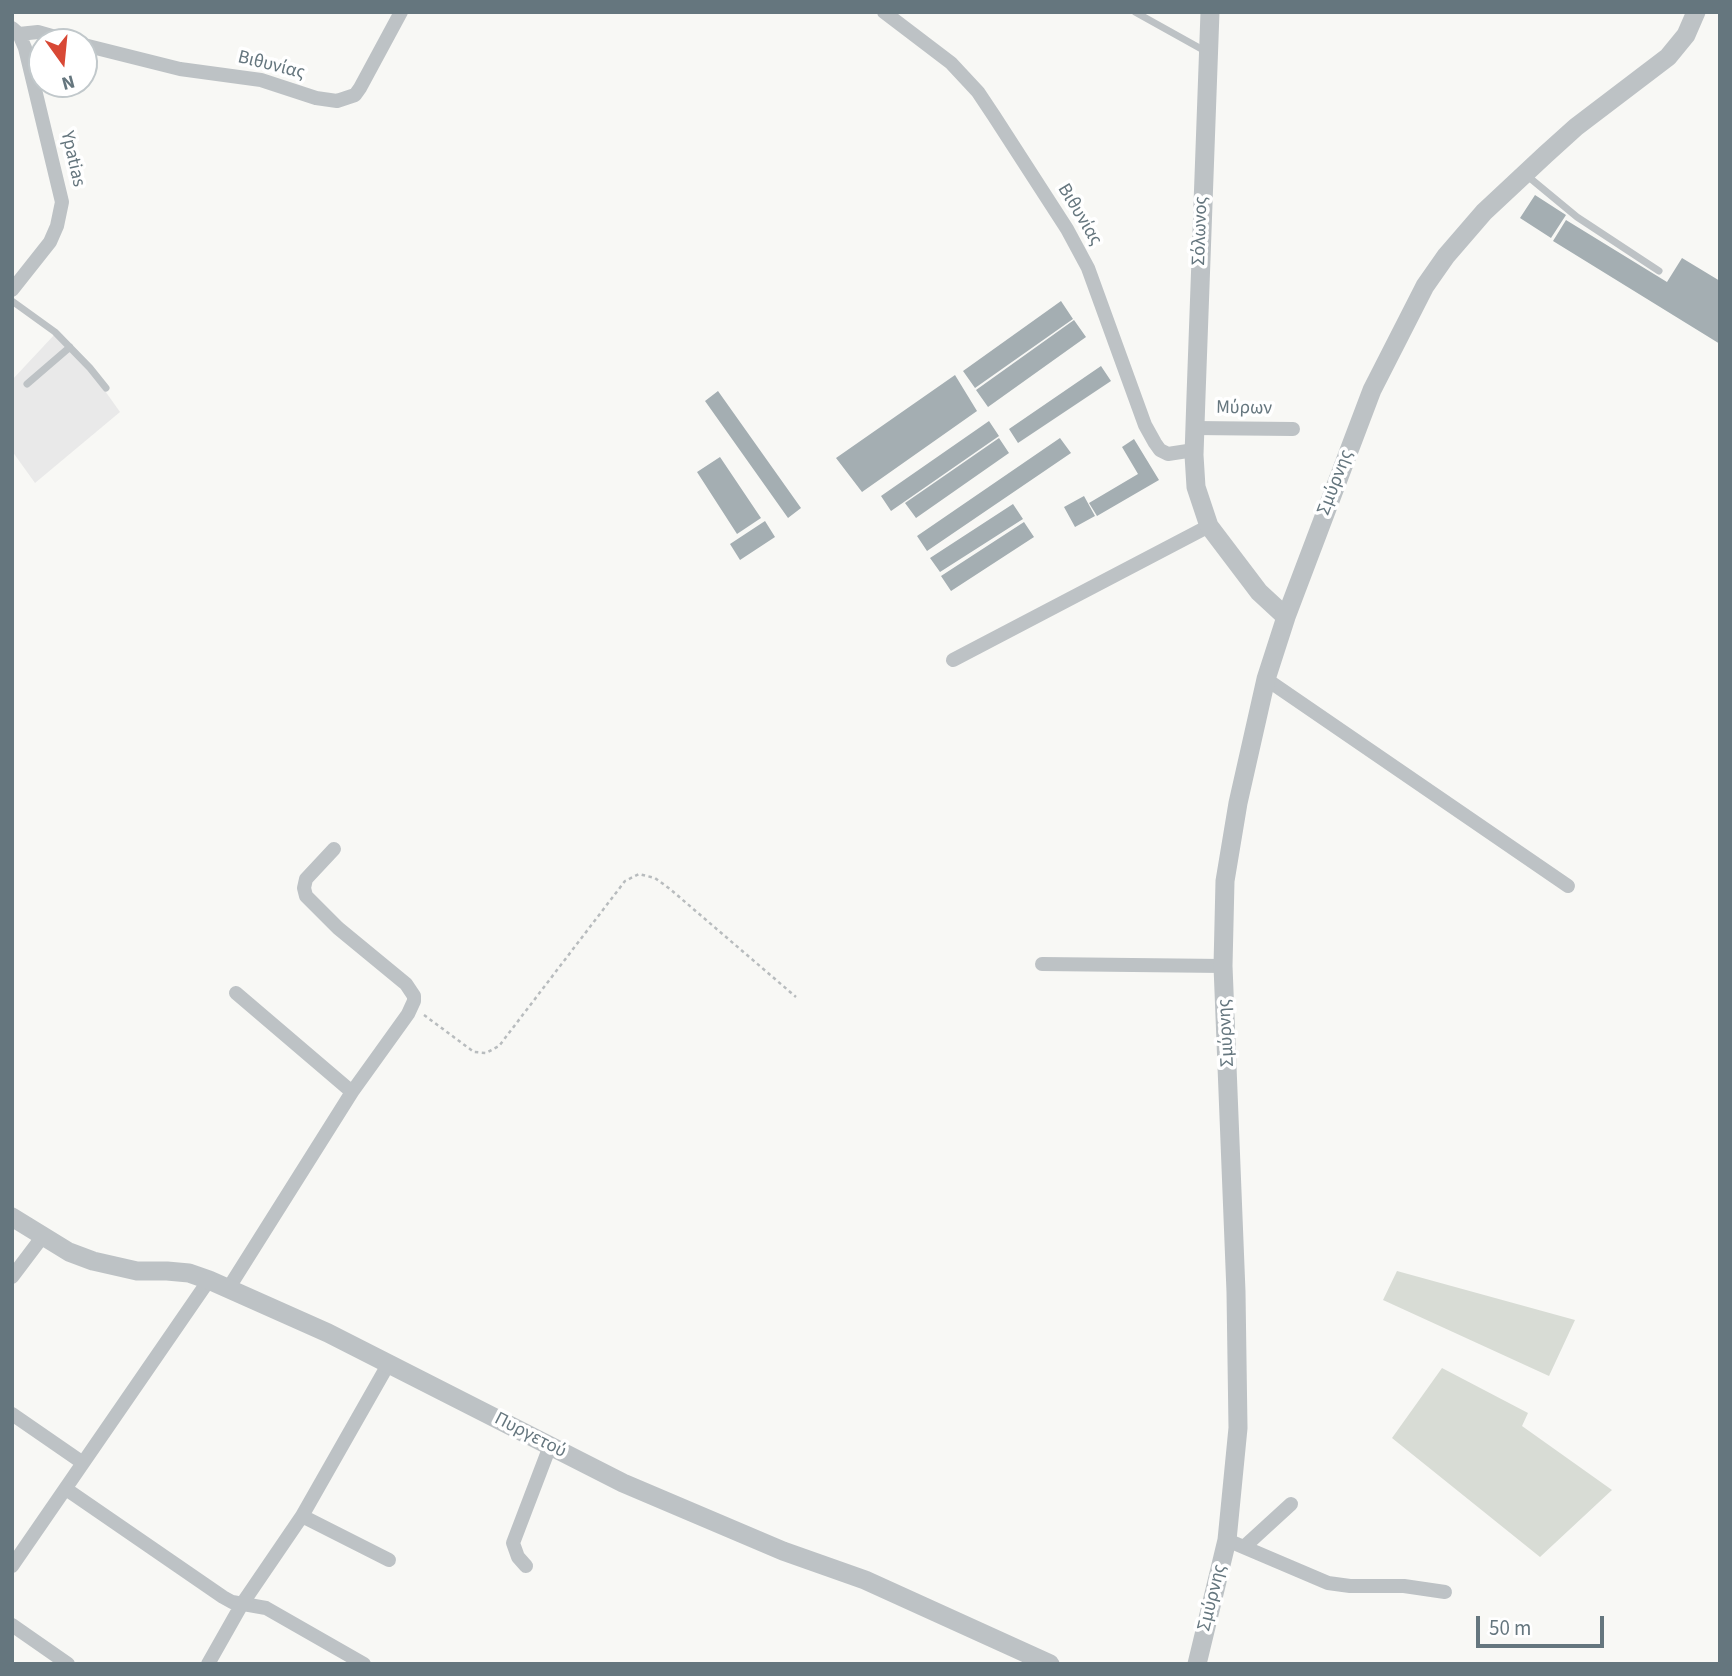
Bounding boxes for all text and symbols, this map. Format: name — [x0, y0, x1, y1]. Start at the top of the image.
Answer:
north arrow — [28, 28, 98, 98]
street label: Βιθυνίας — [235, 47, 307, 85]
text: N — [58, 67, 78, 97]
street label: Ypatias — [55, 129, 89, 189]
street label: Βιθυνίας — [1052, 180, 1106, 250]
street label: Σόλωνος — [1188, 196, 1214, 266]
street label: Μύρων — [1216, 397, 1272, 421]
street label: Σμύρνης — [1313, 447, 1359, 519]
street label: Σμύρνης — [1214, 998, 1240, 1068]
street label: Πυργετού — [490, 1408, 570, 1464]
street label: Σμύρνης — [1194, 1562, 1232, 1634]
scale bar — [1480, 1602, 1608, 1646]
text: 50 m — [1489, 1613, 1531, 1643]

